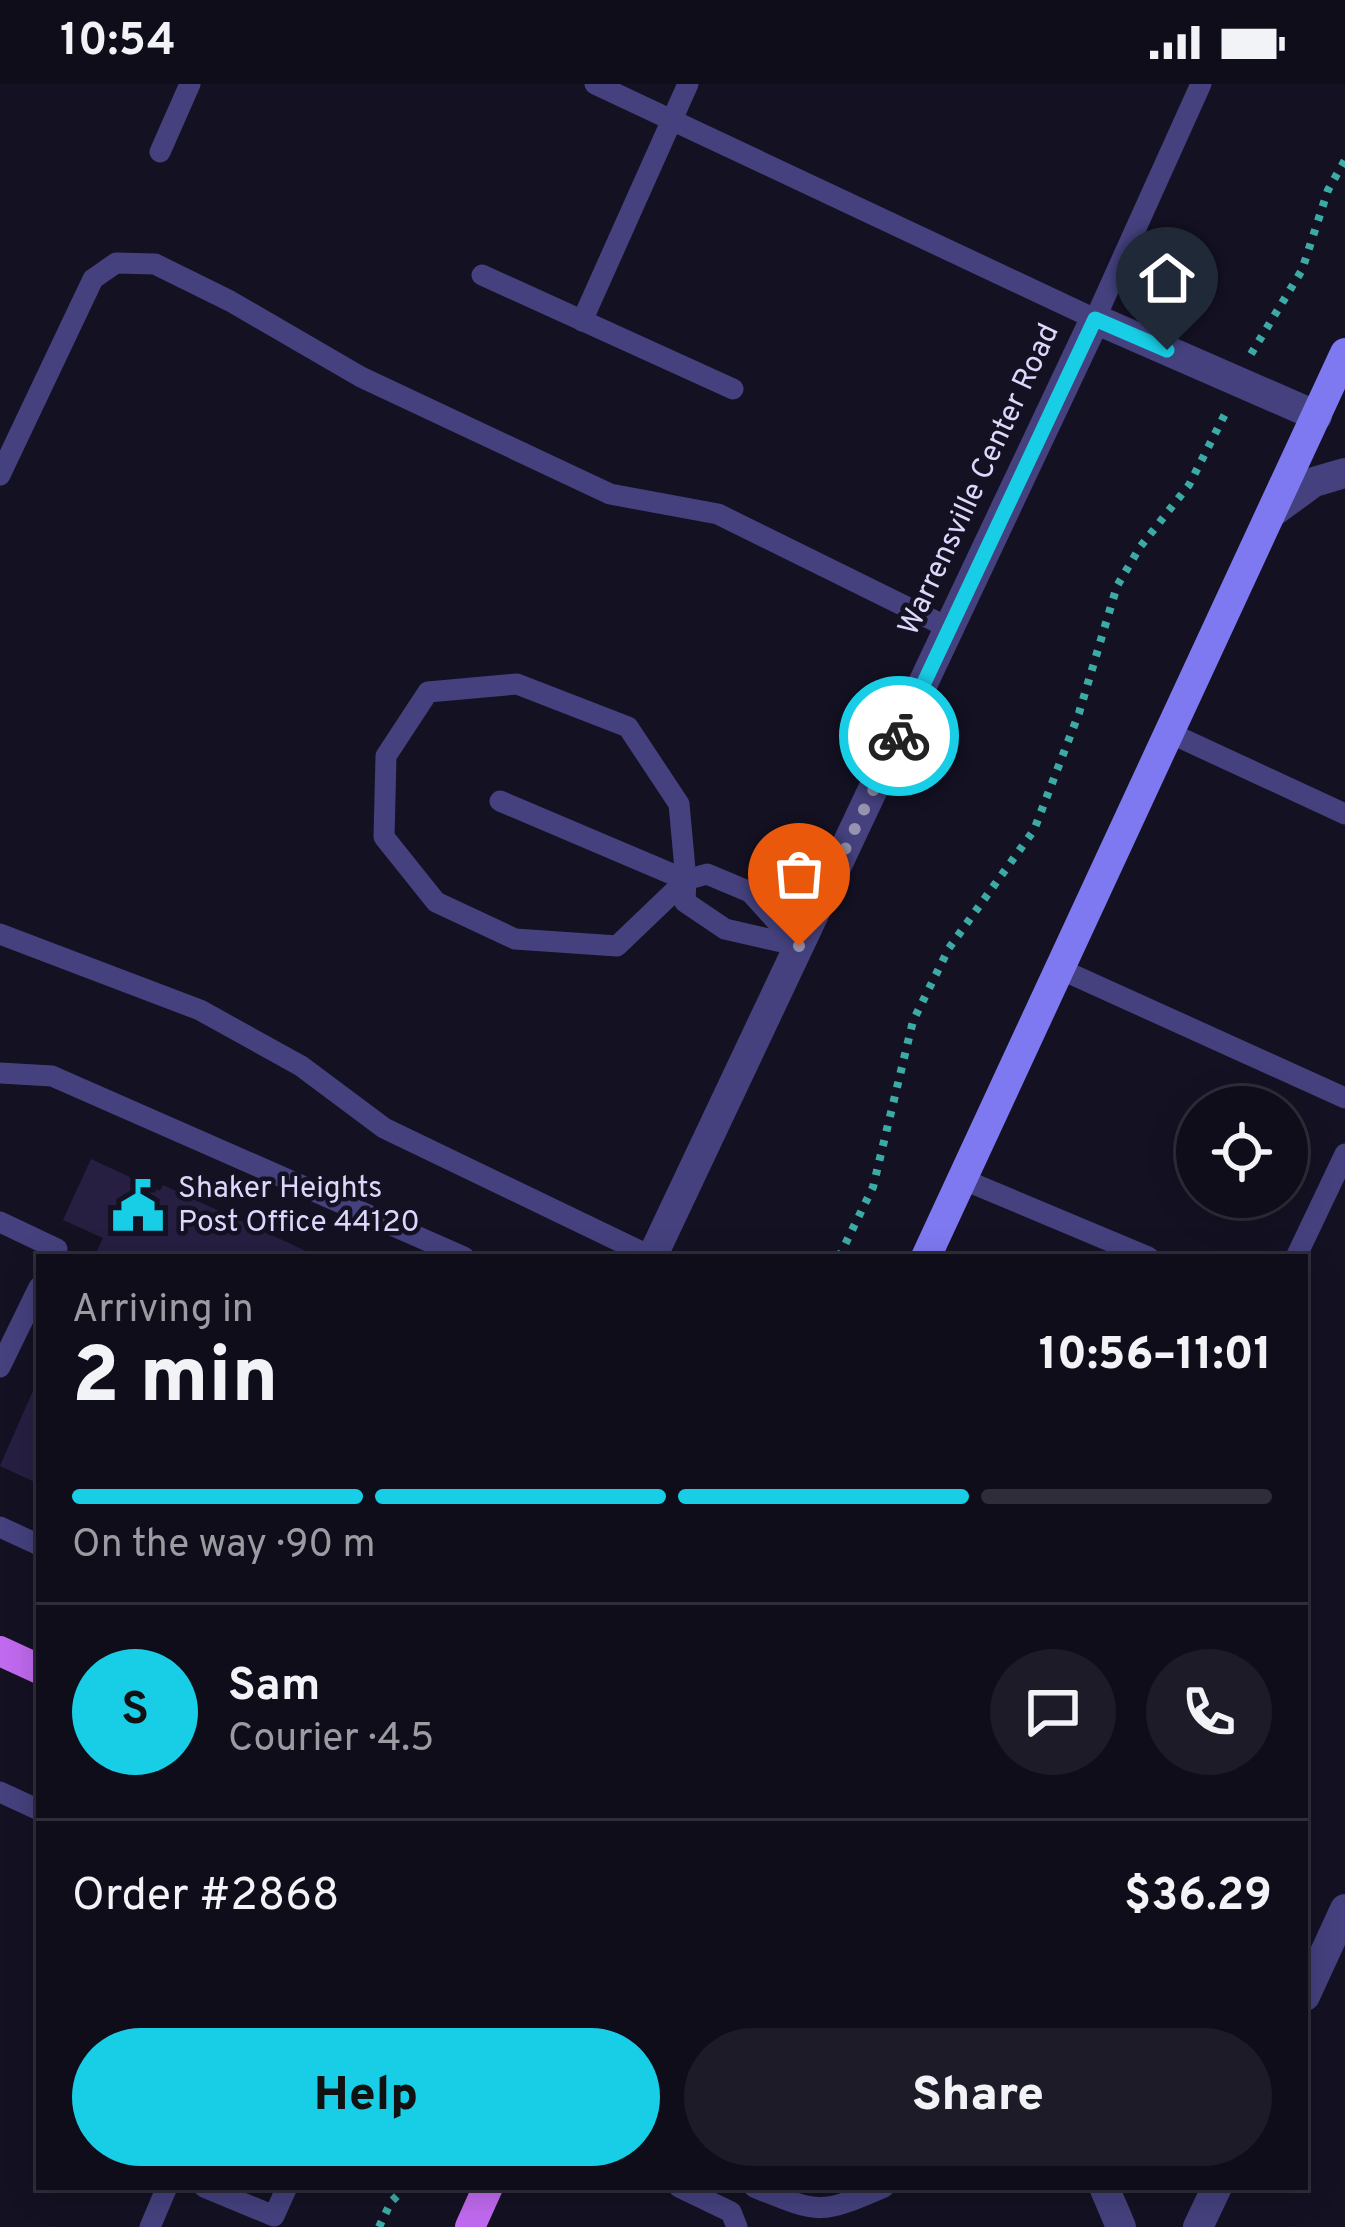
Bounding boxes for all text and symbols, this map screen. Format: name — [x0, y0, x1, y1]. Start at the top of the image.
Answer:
text: 10:54 — [60, 14, 176, 71]
pin — [1116, 227, 1218, 350]
icon: home — [1134, 245, 1200, 311]
street label: Warrensville Center Road — [891, 318, 1069, 642]
courier — [839, 676, 959, 796]
icon: bike — [866, 703, 932, 769]
pin — [748, 823, 850, 946]
icon: bag — [766, 841, 832, 907]
map controls — [1176, 1086, 1308, 1218]
button: locate — [1176, 1086, 1308, 1218]
place label: Shaker Heights Post Office 44120 — [178, 1171, 420, 1242]
public building icon: Shaker Heights Post Office 44120 — [109, 1177, 167, 1235]
text: Arriving in — [72, 1287, 254, 1336]
text: 10:56–11:01 — [1039, 1328, 1272, 1385]
text: 2 min — [72, 1331, 278, 1430]
text: On the way · 90 m — [72, 1522, 376, 1571]
button: chat — [990, 1649, 1116, 1775]
button: phone — [1146, 1649, 1272, 1775]
text: Sam — [228, 1659, 320, 1716]
text: S — [121, 1683, 149, 1740]
text: Courier · 4.5 — [228, 1716, 434, 1765]
text: Order #2868 — [72, 1869, 340, 1926]
text: $36.29 — [1124, 1869, 1272, 1926]
button: Help — [72, 2028, 660, 2166]
button: Share — [684, 2028, 1272, 2166]

